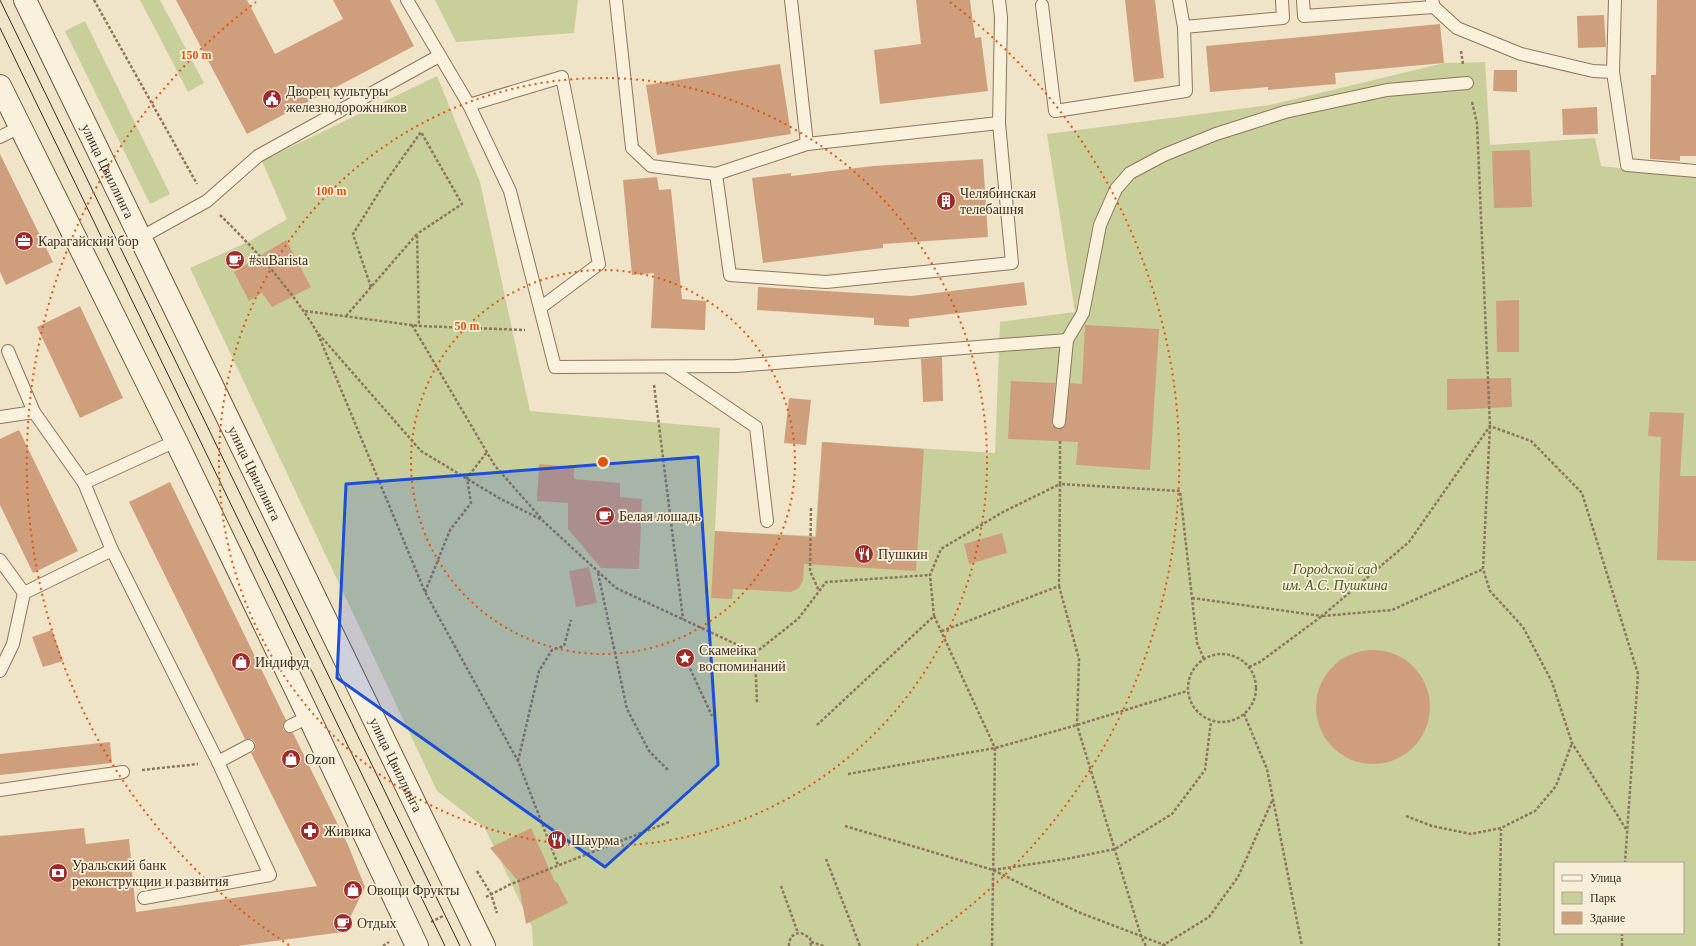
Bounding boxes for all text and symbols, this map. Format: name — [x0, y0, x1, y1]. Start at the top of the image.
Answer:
text: 150 m — [181, 48, 212, 62]
place label: Дворец культуры железнодорожников — [285, 84, 407, 115]
public building icon: Дворец культуры железнодорожников — [261, 88, 283, 110]
street label: улица Цвиллинга — [78, 121, 137, 222]
text: 100 m — [316, 184, 347, 198]
place label: Челябинская телебашня — [960, 186, 1037, 217]
building icon: Челябинская телебашня — [935, 190, 957, 212]
office icon: Карагайский бор — [13, 230, 35, 252]
place label: Карагайский бор — [38, 234, 139, 249]
cafe icon: #suBarista — [224, 249, 246, 271]
place label: #suBarista — [249, 253, 309, 268]
text: 50 m — [455, 319, 480, 333]
street label: улица Цвиллинга — [225, 424, 284, 524]
centre of rings — [596, 455, 610, 469]
cafe icon: Белая лошадь — [594, 505, 616, 527]
place label: Белая лошадь — [619, 509, 701, 524]
restaurant icon: Пушкин — [853, 543, 875, 565]
place label: Пушкин — [878, 547, 928, 562]
park label: Городской сад им. А.С. Пушкина — [1282, 562, 1388, 593]
place label: Скамейка воспоминаний — [699, 643, 786, 674]
place icon: Скамейка воспоминаний — [674, 647, 696, 669]
shop icon: Индифуд — [230, 651, 252, 673]
place label: Индифуд — [255, 655, 309, 670]
street label: улица Цвиллинга — [366, 715, 425, 815]
shop icon: Ozon — [280, 748, 302, 770]
place label: Ozon — [305, 752, 335, 767]
pharmacy icon: Живика — [299, 820, 321, 842]
place label: Живика — [324, 824, 372, 839]
restaurant icon: Шаурма — [546, 829, 568, 851]
place label: Шаурма — [571, 833, 620, 848]
place label: Уральский банк реконструкции и развития — [72, 858, 229, 889]
bank icon: Уральский банк реконструкции и развития — [47, 862, 69, 884]
legend — [1554, 862, 1684, 934]
text: Улица — [1590, 871, 1622, 885]
shop icon: Овощи Фрукты — [342, 879, 364, 901]
place label: Овощи Фрукты — [367, 883, 460, 898]
text: Парк — [1590, 891, 1616, 905]
text: Здание — [1590, 911, 1625, 925]
cafe icon: Отдых — [332, 912, 354, 934]
place label: Отдых — [357, 916, 397, 931]

